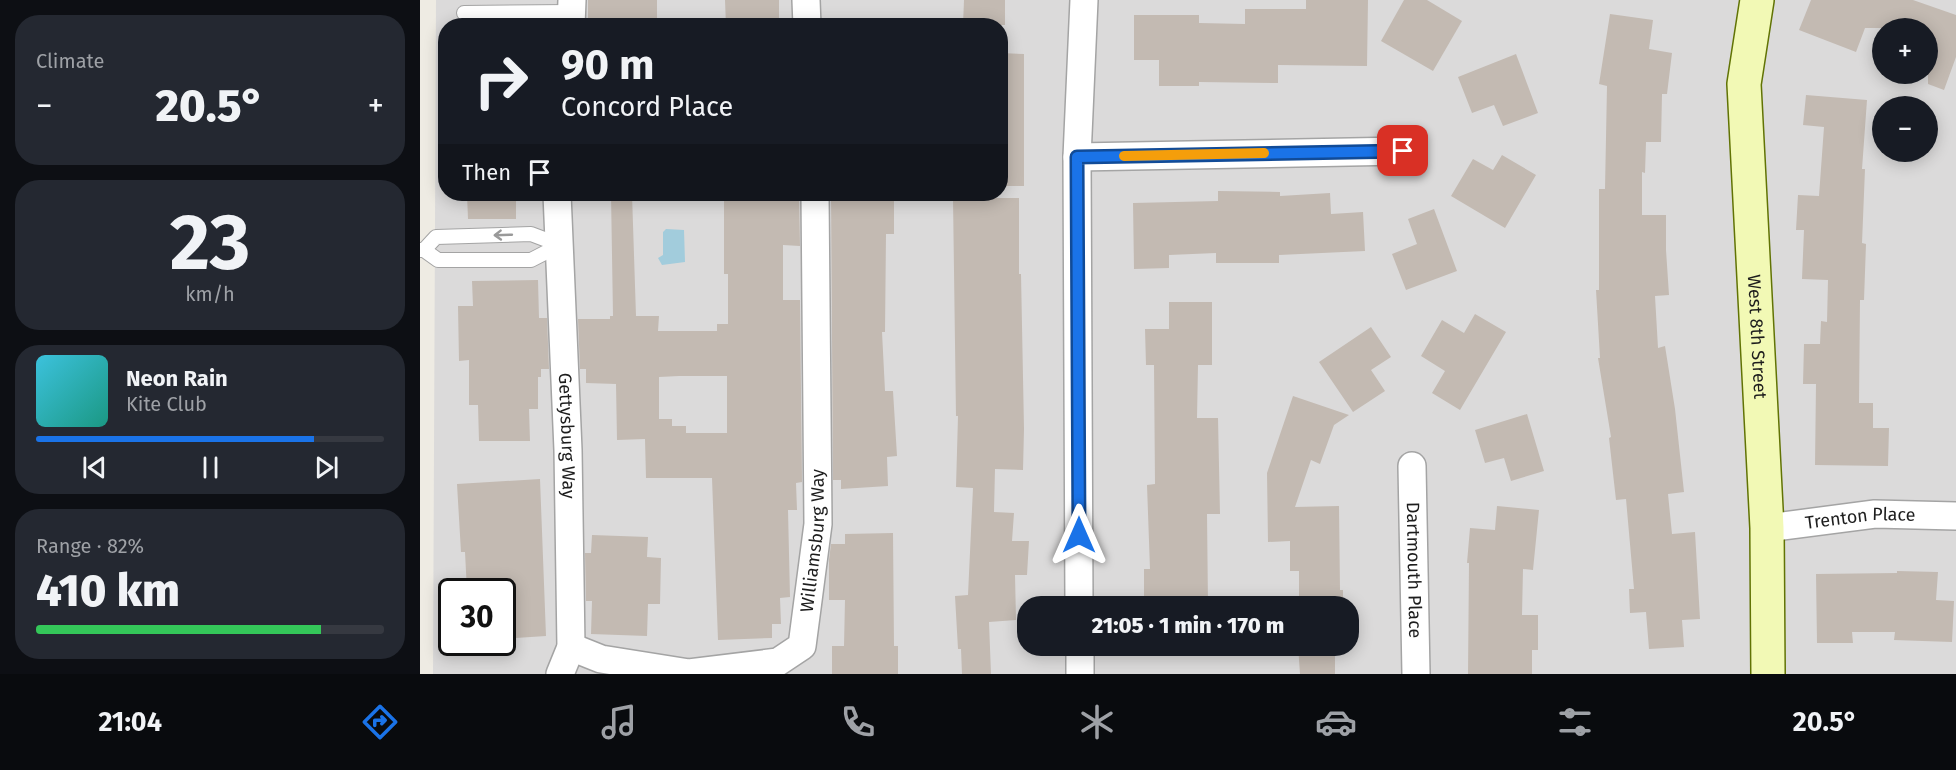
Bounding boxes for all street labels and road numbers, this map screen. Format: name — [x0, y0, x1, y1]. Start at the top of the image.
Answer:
street label: West 8th Street — [1743, 274, 1771, 400]
street label: Gettysburg Way — [554, 372, 580, 499]
street label: Williamsburg Way — [796, 469, 829, 614]
street label: Dartmouth Place — [1402, 502, 1426, 638]
street label: Trenton Place — [1804, 503, 1916, 534]

